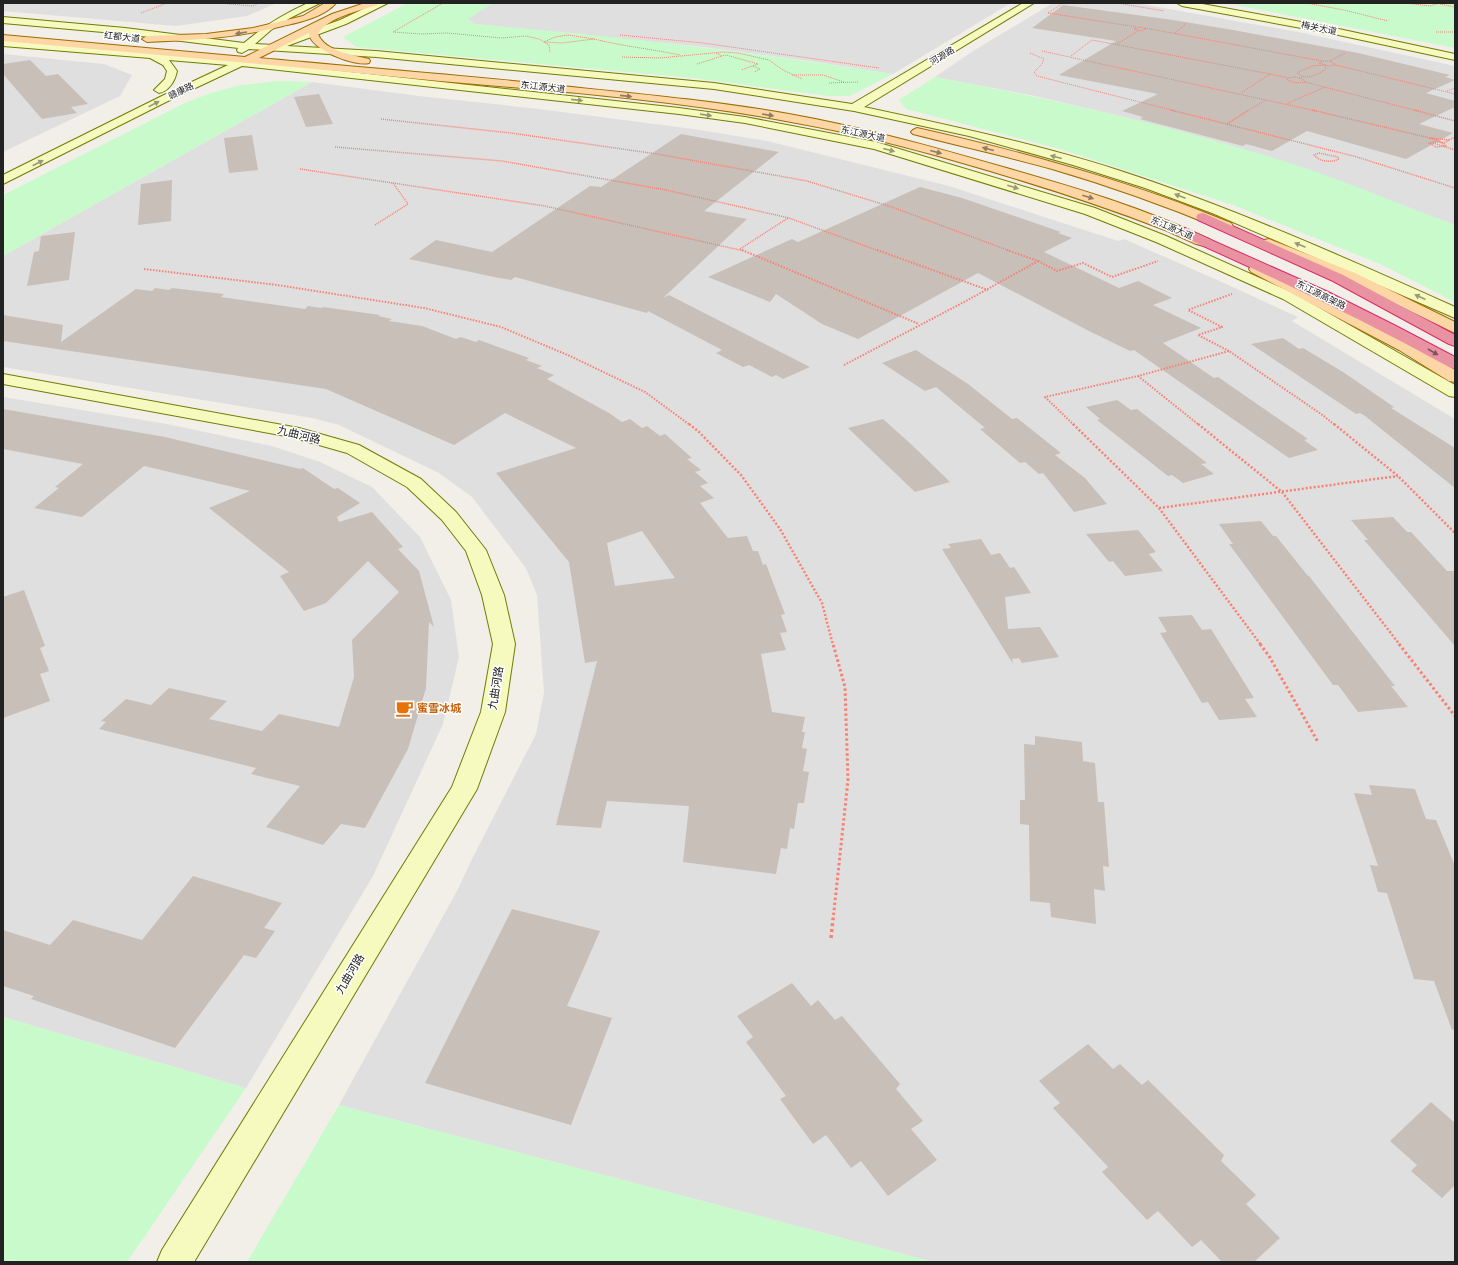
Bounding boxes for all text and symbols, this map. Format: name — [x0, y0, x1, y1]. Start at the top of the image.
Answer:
street label: 梅关大道 — [1300, 20, 1338, 36]
street label: 红都大道 — [104, 30, 140, 44]
one-way arrow — [235, 30, 247, 36]
street label: 河源路 — [928, 45, 956, 67]
street label: 东江源大道 — [520, 80, 566, 94]
street label: 赣康路 — [167, 81, 195, 101]
one-way arrow — [620, 92, 632, 99]
one-way arrow — [571, 97, 583, 103]
one-way arrow — [148, 101, 160, 107]
one-way arrow — [700, 112, 712, 118]
one-way arrow — [762, 112, 774, 118]
street label: 东江源大道 — [840, 124, 886, 144]
one-way arrow — [982, 146, 994, 152]
one-way arrow — [883, 147, 895, 153]
one-way arrow — [930, 149, 942, 155]
one-way arrow — [1050, 153, 1062, 159]
one-way arrow — [32, 159, 44, 166]
one-way arrow — [1007, 184, 1019, 190]
one-way arrow — [1174, 193, 1186, 199]
one-way arrow — [1082, 194, 1094, 200]
street label: 东江源大道 — [1149, 215, 1195, 241]
one-way arrow — [1295, 242, 1306, 248]
street label: 东江源高架路 — [1295, 279, 1347, 311]
one-way arrow — [1414, 294, 1425, 300]
one-way arrow — [1427, 348, 1439, 355]
street label: 九曲河路 — [276, 423, 322, 447]
street label: 九曲河路 — [486, 665, 506, 711]
cafe icon: 蜜雪冰城 — [394, 698, 414, 718]
place label: 蜜雪冰城 — [417, 702, 462, 715]
street label: 九曲河路 — [333, 952, 367, 996]

